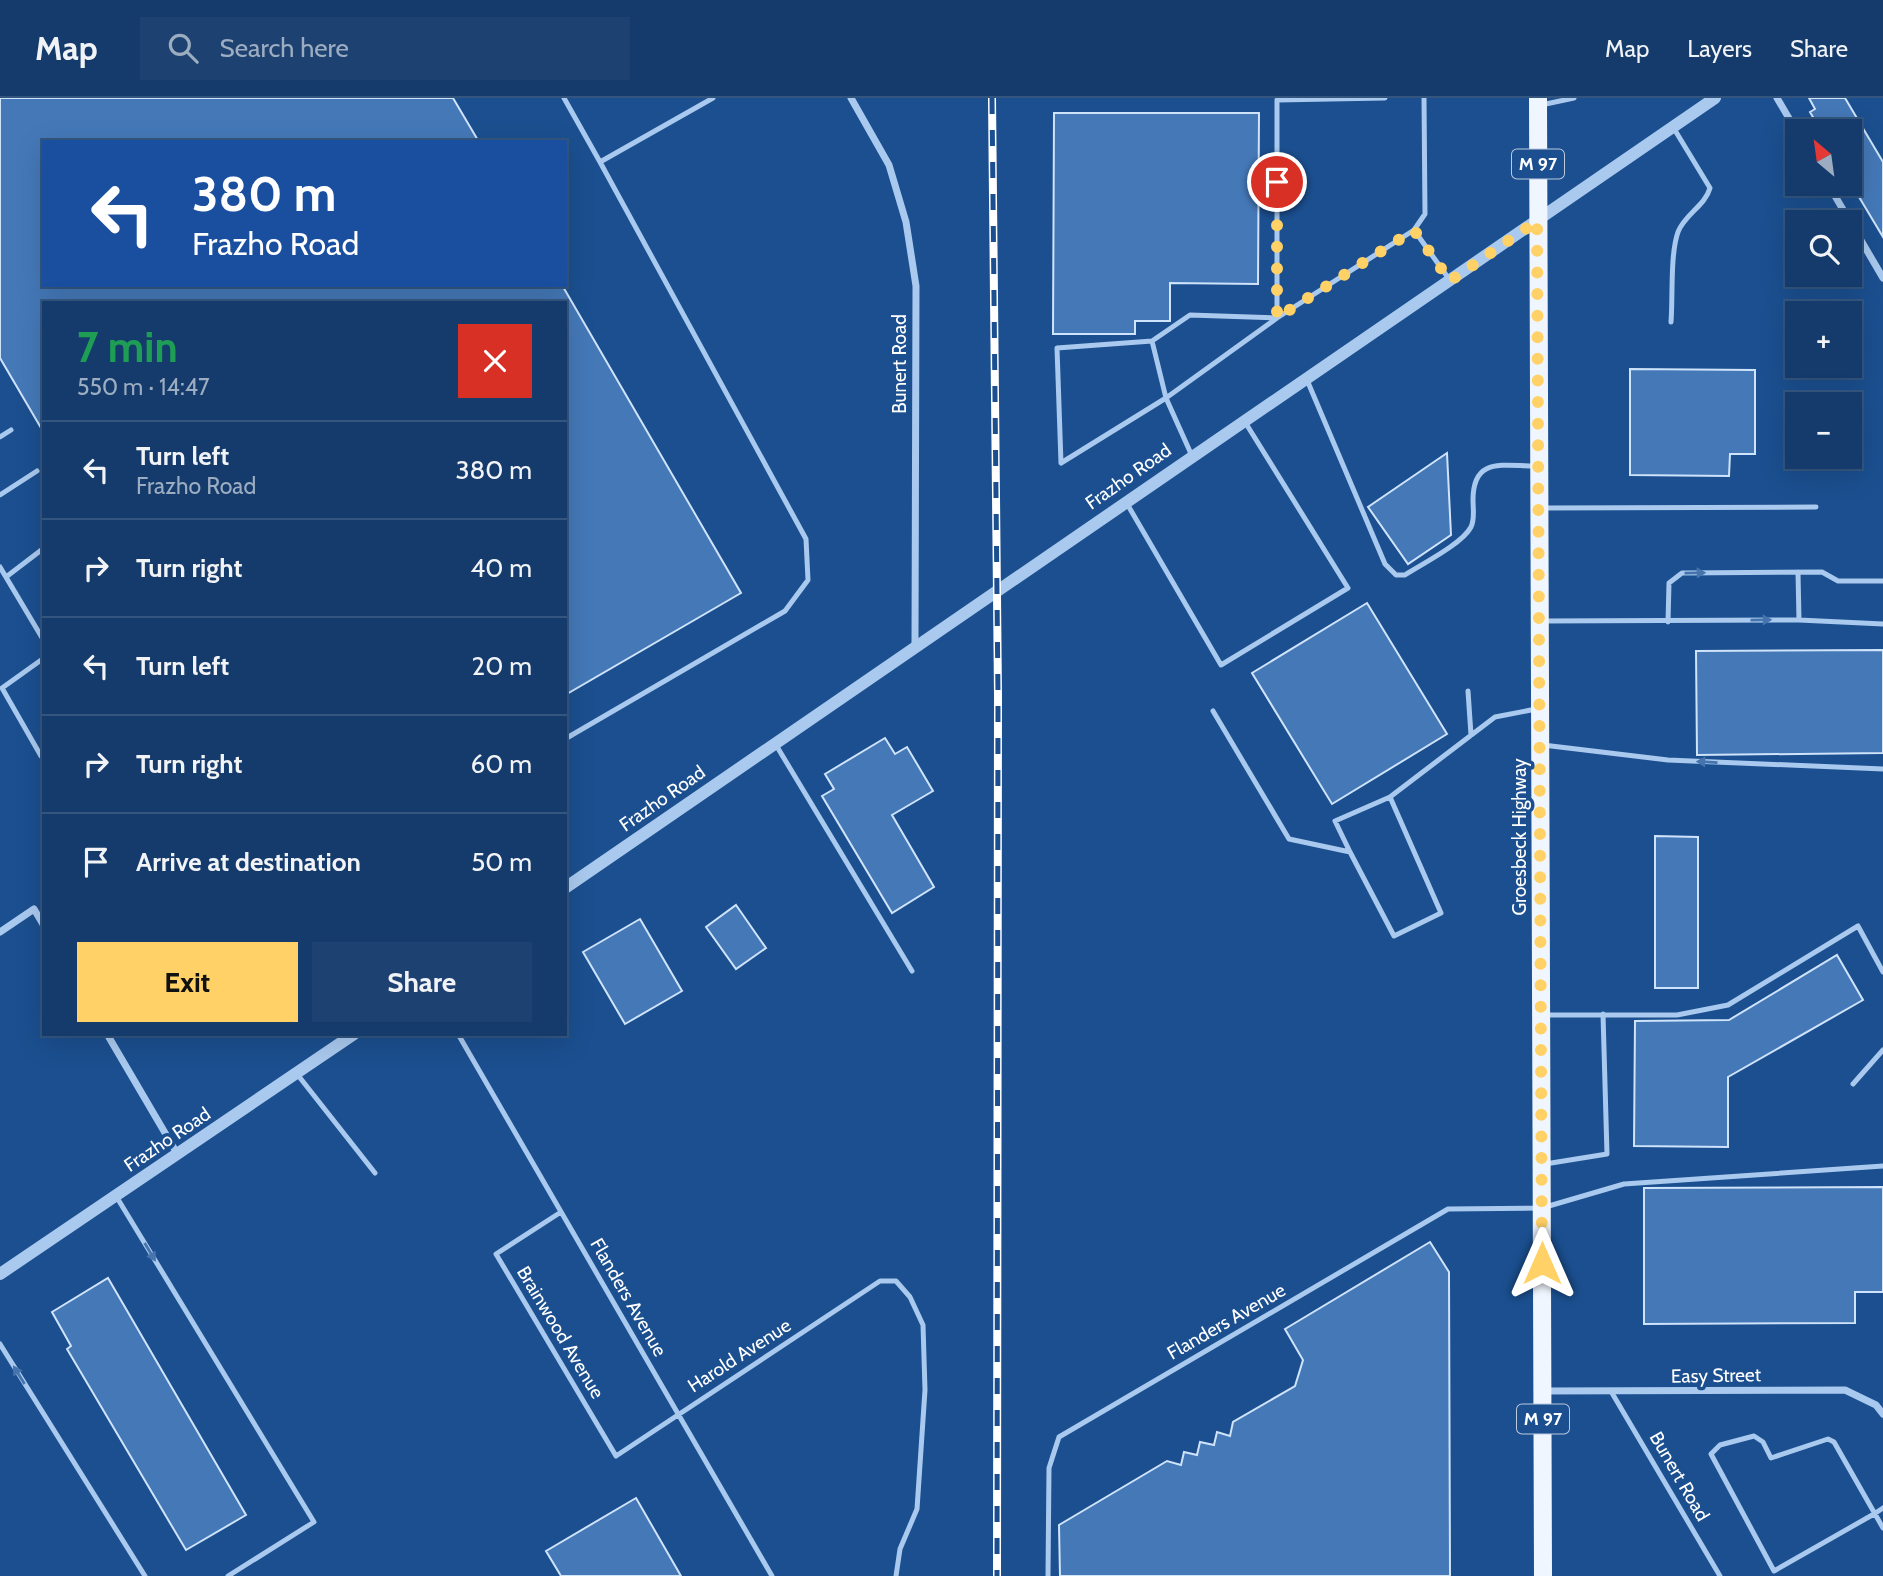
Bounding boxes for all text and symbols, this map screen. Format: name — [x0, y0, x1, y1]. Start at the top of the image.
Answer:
search box — [140, 17, 630, 80]
text: Map — [35, 28, 98, 68]
icon: search — [164, 29, 202, 67]
text: Search here — [220, 32, 349, 64]
text: Map — [1605, 34, 1649, 63]
text: Layers — [1687, 34, 1752, 63]
text: Share — [1790, 34, 1848, 63]
north arrow — [1785, 119, 1862, 196]
map controls — [1785, 119, 1862, 469]
road number: M 97 — [1512, 150, 1564, 178]
pin — [1247, 152, 1307, 212]
icon: arrive — [1258, 163, 1296, 201]
text: 380 m — [192, 164, 336, 223]
icon: left — [77, 168, 168, 259]
button: search — [1785, 210, 1862, 287]
text: Frazho Road — [192, 224, 359, 263]
button: + — [1785, 301, 1862, 378]
street label: Bunert Road — [888, 314, 911, 414]
text: 7 min — [77, 321, 178, 373]
button: close — [458, 324, 532, 398]
text: 550 m · 14:47 — [77, 373, 210, 401]
button: − — [1785, 392, 1862, 469]
street label: Frazho Road — [1081, 439, 1176, 514]
text: Turn left — [136, 440, 229, 472]
icon: left — [77, 451, 115, 489]
text: 380 m — [455, 454, 532, 486]
text: Frazho Road — [136, 472, 256, 500]
icon: right — [77, 549, 115, 587]
text: Turn right — [136, 552, 242, 584]
text: 40 m — [470, 552, 532, 584]
one-way arrow — [1684, 567, 1706, 579]
one-way arrow — [1750, 615, 1772, 626]
icon: left — [77, 647, 115, 685]
text: Turn left — [136, 650, 229, 682]
text: 20 m — [472, 650, 532, 682]
icon: right — [77, 745, 115, 783]
text: Turn right — [136, 748, 242, 780]
text: 60 m — [470, 748, 532, 780]
one-way arrow — [1696, 756, 1718, 767]
street label: Groesbeck Highway — [1508, 758, 1531, 916]
street label: Frazho Road — [615, 761, 710, 836]
icon: arrive — [77, 843, 115, 881]
text: Arrive at destination — [136, 846, 361, 878]
text: 50 m — [471, 846, 532, 878]
button: Exit — [77, 942, 298, 1022]
button: Share — [312, 942, 532, 1022]
street label: Frazho Road — [120, 1102, 215, 1177]
position arrow — [1505, 1226, 1579, 1300]
street label: Flanders Avenue — [585, 1234, 672, 1361]
one-way arrow — [143, 1243, 156, 1262]
street label: Brainwood Avenue — [512, 1262, 609, 1403]
street label: Flanders Avenue — [1163, 1278, 1290, 1365]
street label: Harold Avenue — [684, 1313, 795, 1397]
street label: Easy Street — [1671, 1363, 1762, 1388]
one-way arrow — [13, 1365, 25, 1384]
road number: M 97 — [1517, 1404, 1569, 1434]
street label: Bunert Road — [1645, 1427, 1714, 1525]

